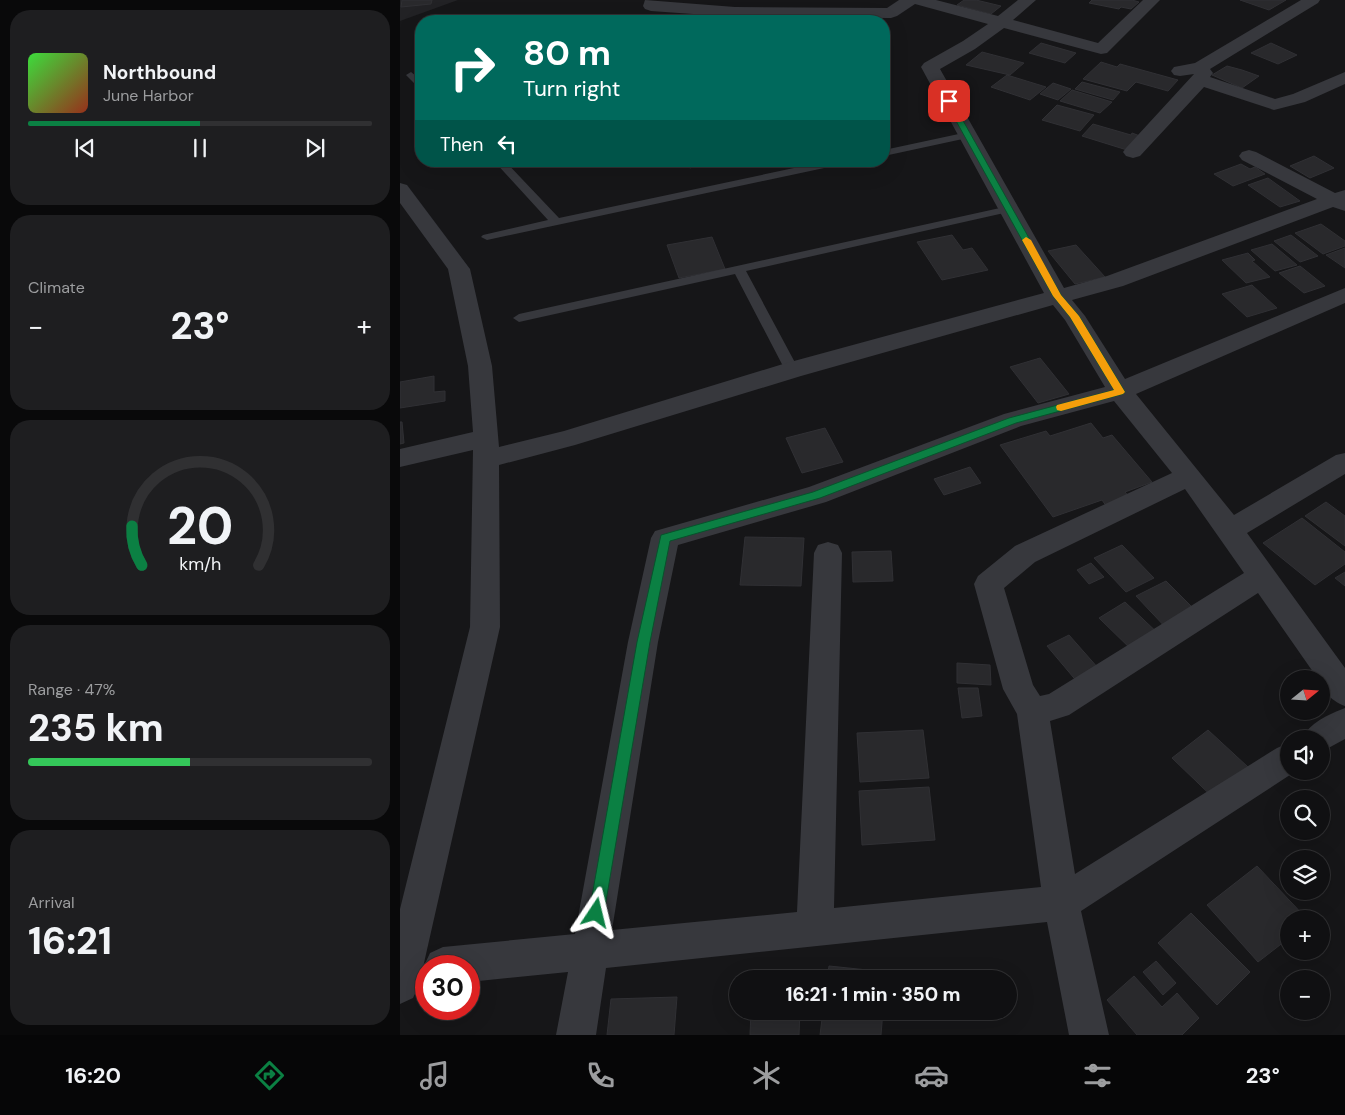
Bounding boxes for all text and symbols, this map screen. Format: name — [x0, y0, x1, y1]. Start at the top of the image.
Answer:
text: 80 m — [523, 30, 611, 76]
icon: right — [440, 35, 505, 100]
text: Northbound — [103, 60, 216, 85]
text: Turn right — [523, 74, 620, 103]
pin — [928, 80, 970, 122]
text: June Harbor — [103, 85, 194, 106]
icon: arrive — [935, 87, 963, 115]
icon: left — [493, 130, 521, 158]
text: Then — [440, 132, 483, 157]
icon: previous — [71, 134, 99, 162]
icon: pause — [186, 134, 214, 162]
icon: next — [301, 134, 329, 162]
text: Climate — [28, 277, 85, 298]
text: 23° — [171, 301, 229, 351]
text: − — [28, 308, 43, 345]
text: + — [357, 308, 372, 345]
text: 20 — [167, 492, 233, 560]
text: km/h — [179, 552, 221, 576]
north arrow — [1280, 670, 1330, 720]
map controls — [1280, 670, 1330, 1020]
text: Range · 47% — [28, 679, 115, 700]
text: 235 km — [28, 703, 164, 753]
button: sound — [1280, 730, 1330, 780]
button: search — [1280, 790, 1330, 840]
button: layers — [1280, 850, 1330, 900]
position arrow — [569, 886, 621, 938]
text: Arrival — [28, 892, 75, 913]
button: + — [1280, 910, 1330, 960]
text: 16:21 — [28, 916, 112, 966]
speed limit sign: 30 — [415, 955, 480, 1020]
button: − — [1280, 970, 1330, 1020]
text: 16:21 · 1 min · 350 m — [785, 982, 961, 1007]
icon: directions — [252, 1058, 287, 1093]
icon: music — [417, 1058, 452, 1093]
icon: phone — [583, 1058, 618, 1093]
icon: climate — [749, 1058, 784, 1093]
icon: car — [914, 1058, 949, 1093]
icon: filters — [1080, 1058, 1115, 1093]
text: 16:20 — [65, 1061, 121, 1090]
text: 23° — [1246, 1061, 1280, 1090]

